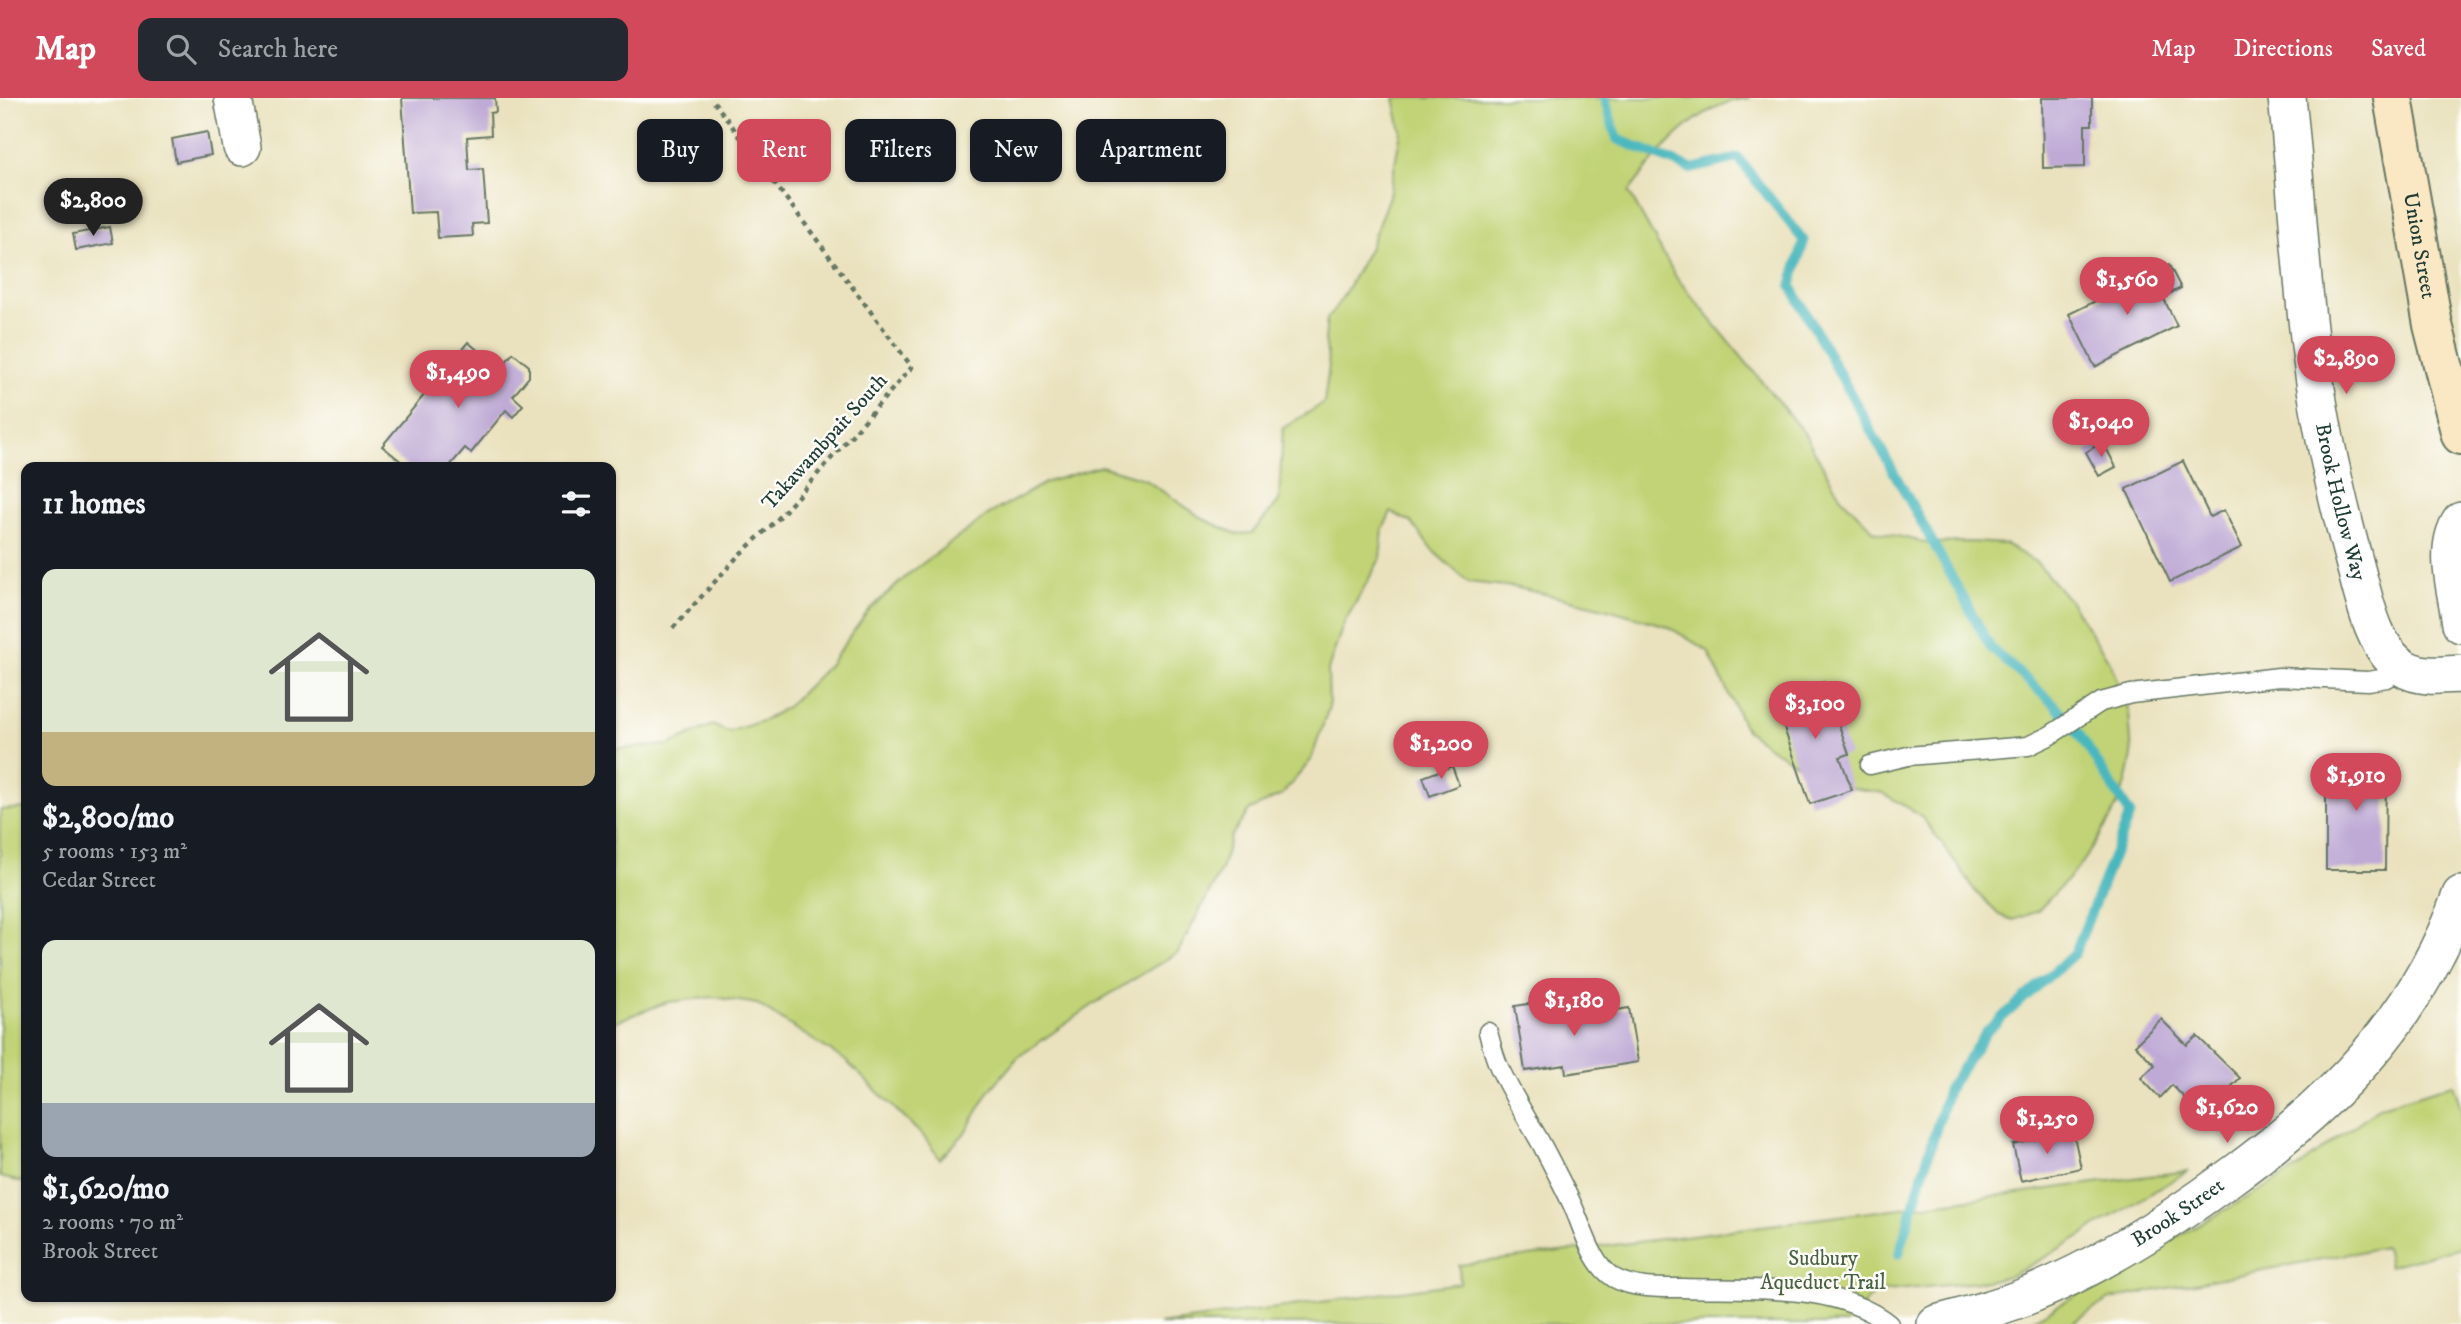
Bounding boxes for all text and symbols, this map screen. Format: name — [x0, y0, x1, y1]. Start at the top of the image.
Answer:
search box — [138, 18, 628, 81]
text: Map — [35, 29, 96, 70]
icon: search — [162, 30, 200, 68]
text: Search here — [218, 33, 338, 66]
text: Map — [2151, 34, 2196, 64]
text: Directions — [2234, 34, 2333, 64]
text: Saved — [2371, 34, 2426, 64]
chip: Buy — [637, 119, 723, 182]
chip: Rent — [737, 119, 831, 182]
chip: Filters — [845, 119, 956, 182]
chip: New — [970, 119, 1062, 182]
chip: Apartment — [1076, 119, 1226, 182]
pin: $2,800 — [36, 178, 150, 238]
text: $2,800 — [60, 186, 126, 215]
street label: Union Street — [2397, 190, 2441, 301]
pin: $1,560 — [2070, 258, 2184, 317]
text: $1,560 — [2096, 265, 2158, 294]
pin: $2,890 — [2289, 336, 2403, 396]
text: $2,890 — [2313, 344, 2379, 373]
pin: $1,490 — [401, 350, 515, 410]
text: $1,490 — [426, 358, 490, 387]
street label: Takawambpait South — [757, 368, 893, 516]
pin: $1,040 — [2044, 400, 2158, 459]
text: $1,040 — [2068, 407, 2134, 436]
street label: Brook Hollow Way — [2309, 421, 2372, 584]
icon: filters — [557, 485, 595, 523]
text: 11 homes — [42, 486, 146, 523]
icon: home — [256, 614, 382, 740]
pin: $3,100 — [1758, 682, 1872, 741]
text: $3,100 — [1785, 689, 1845, 718]
pin: $1,200 — [1384, 722, 1498, 781]
text: $1,200 — [1409, 729, 1473, 758]
pin: $1,910 — [2299, 754, 2413, 813]
text: $1,910 — [2326, 761, 2386, 790]
text: $2,800/mo — [42, 800, 174, 837]
text: 5 rooms · 153 m² — [42, 837, 187, 866]
text: Cedar Street — [42, 866, 156, 895]
pin: $1,180 — [1517, 978, 1631, 1038]
icon: home — [256, 985, 382, 1111]
text: $1,180 — [1544, 986, 1604, 1015]
pin: $1,620 — [2170, 1086, 2284, 1145]
text: $1,620 — [2196, 1093, 2258, 1122]
pin: $1,250 — [1990, 1096, 2104, 1156]
text: $1,250 — [2016, 1104, 2078, 1133]
text: $1,620/mo — [42, 1171, 169, 1208]
street label: Brook Street — [2127, 1172, 2230, 1253]
text: 2 rooms · 70 m² — [42, 1208, 183, 1237]
text: Brook Street — [42, 1237, 158, 1266]
park label: Sudbury Aqueduct Trail — [1760, 1246, 1887, 1296]

